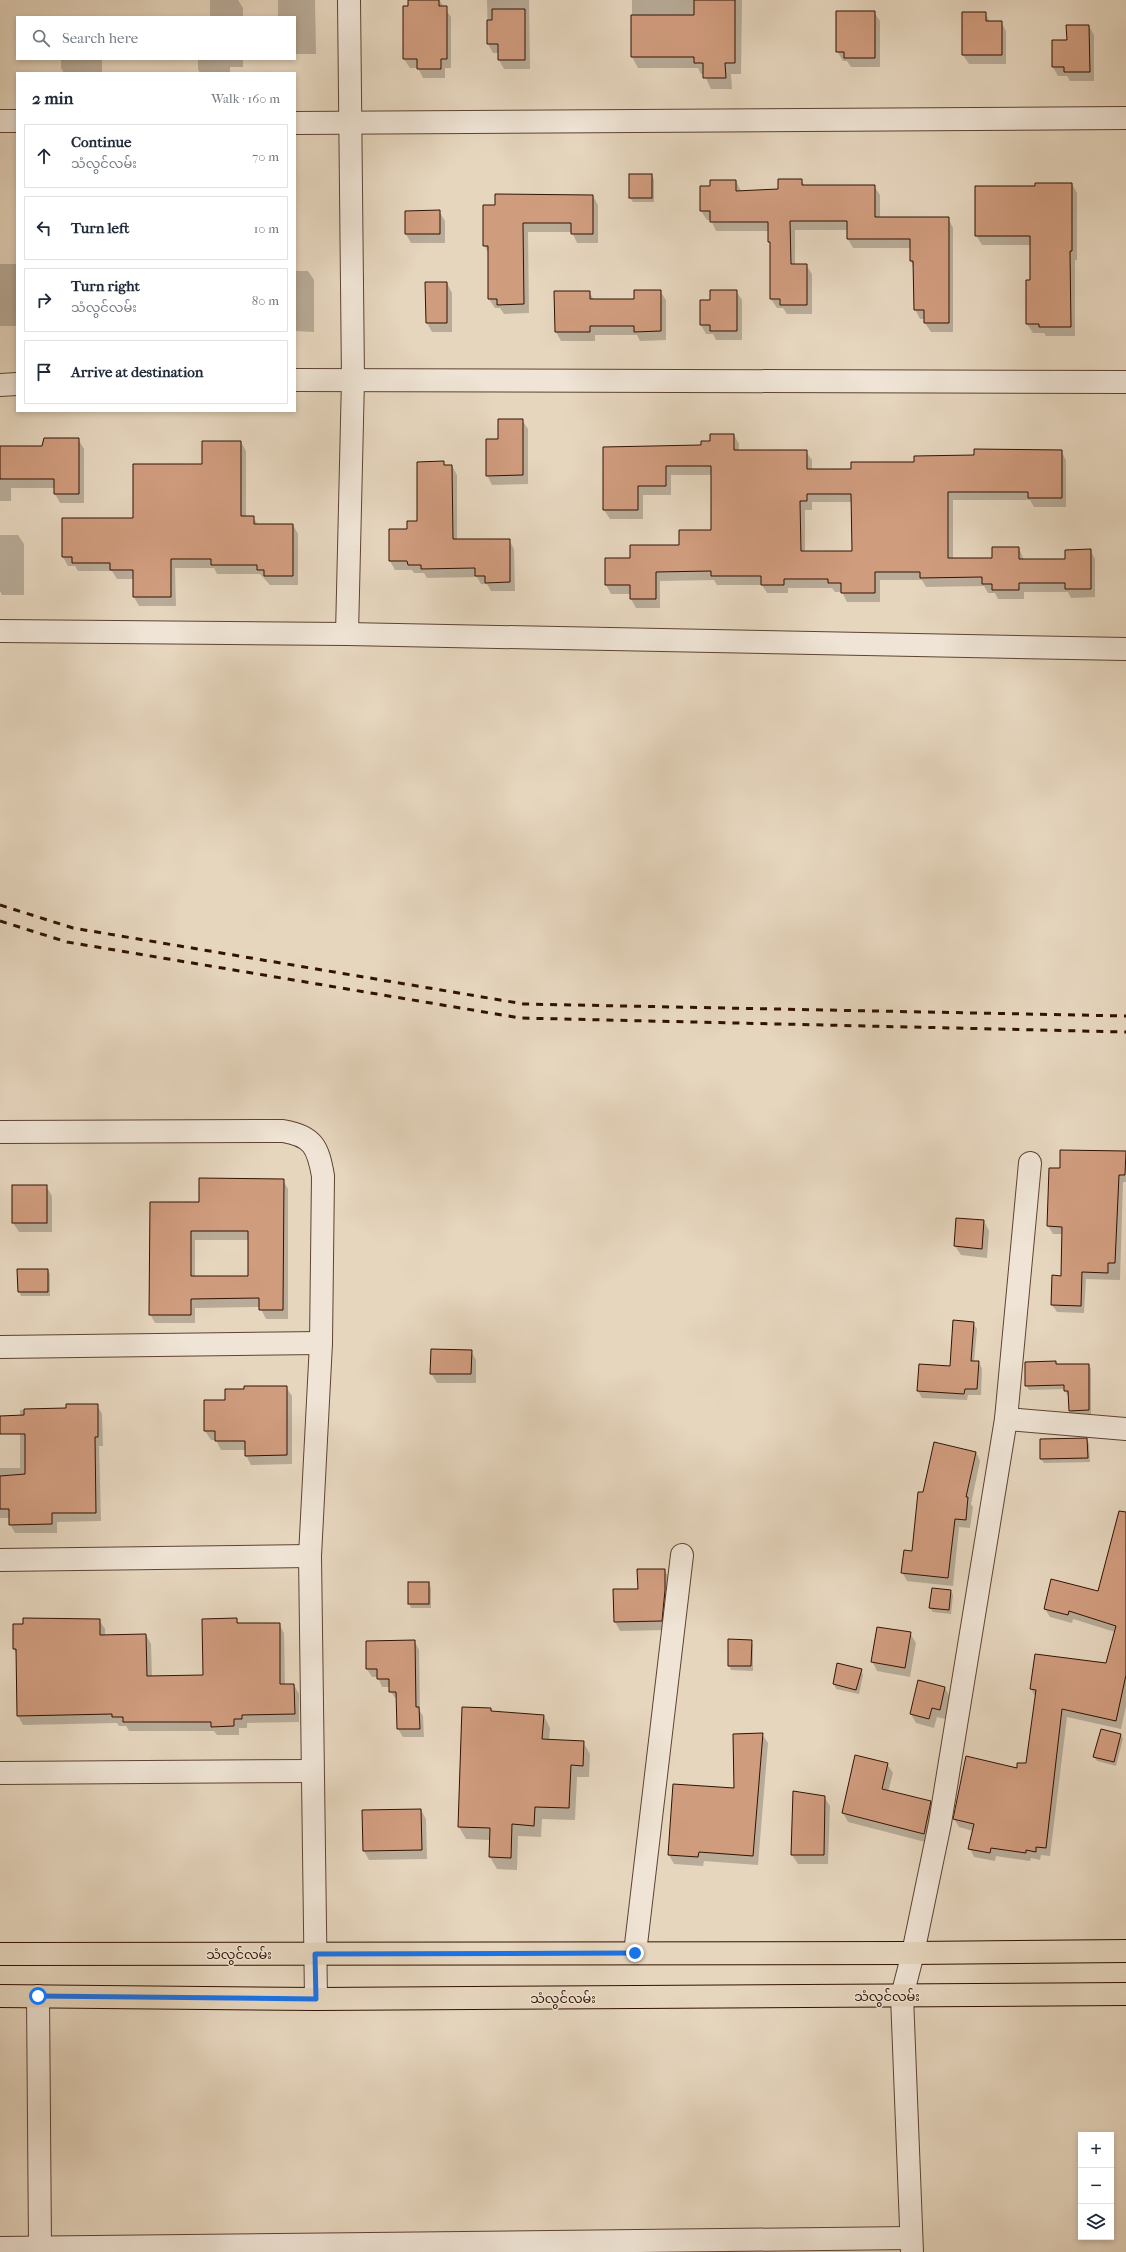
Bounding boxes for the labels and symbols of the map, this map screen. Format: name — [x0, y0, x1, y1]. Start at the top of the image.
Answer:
route end — [626, 1944, 644, 1962]
street label: သံလွင်လမ်း — [206, 1946, 272, 1965]
route start — [29, 1987, 47, 2005]
street label: သံလွင်လမ်း — [854, 1988, 920, 2007]
street label: သံလွင်လမ်း — [530, 1990, 596, 2009]

